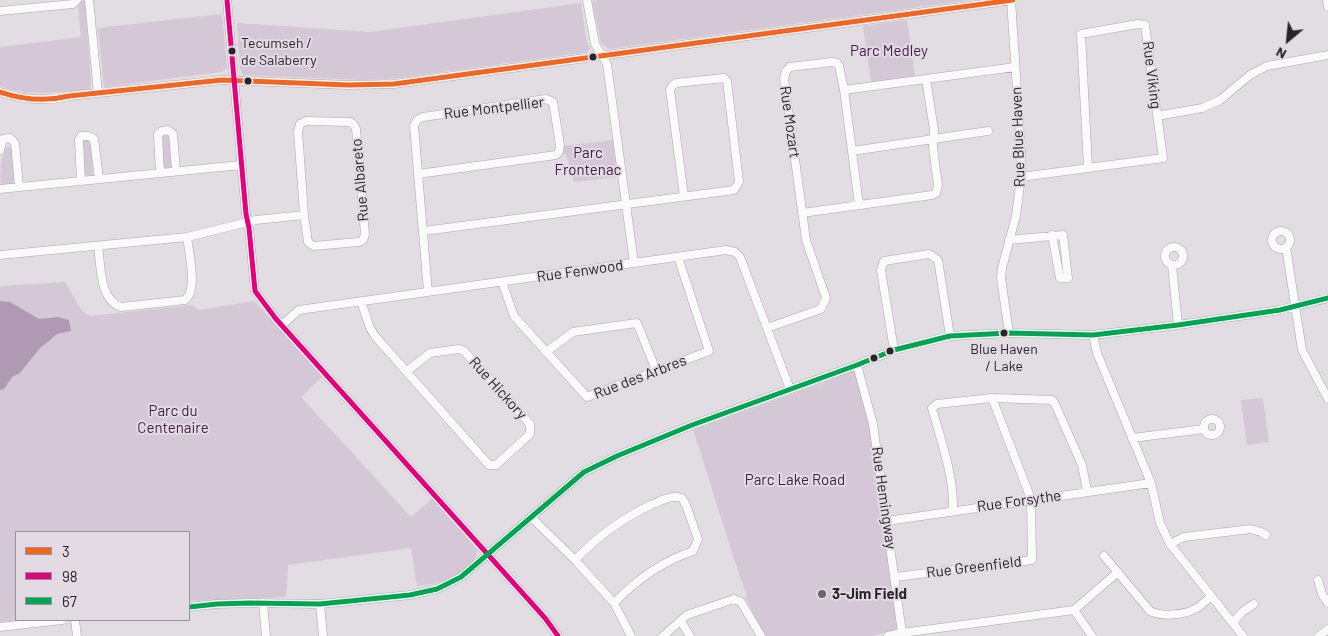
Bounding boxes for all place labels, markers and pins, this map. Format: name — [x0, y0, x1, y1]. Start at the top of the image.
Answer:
place label: Tecumseh / de Salaberry — [241, 35, 317, 68]
marker: Tecumseh / de Salaberry — [227, 46, 237, 56]
unlabelled marker — [588, 52, 598, 62]
unlabelled marker — [243, 76, 253, 86]
marker: Blue Haven / Lake — [999, 328, 1009, 338]
place label: Blue Haven / Lake — [970, 341, 1038, 374]
unlabelled marker — [885, 346, 895, 356]
unlabelled marker — [869, 353, 879, 363]
place label: 3-Jim Field — [832, 585, 907, 603]
marker: 3-Jim Field — [816, 588, 828, 600]

